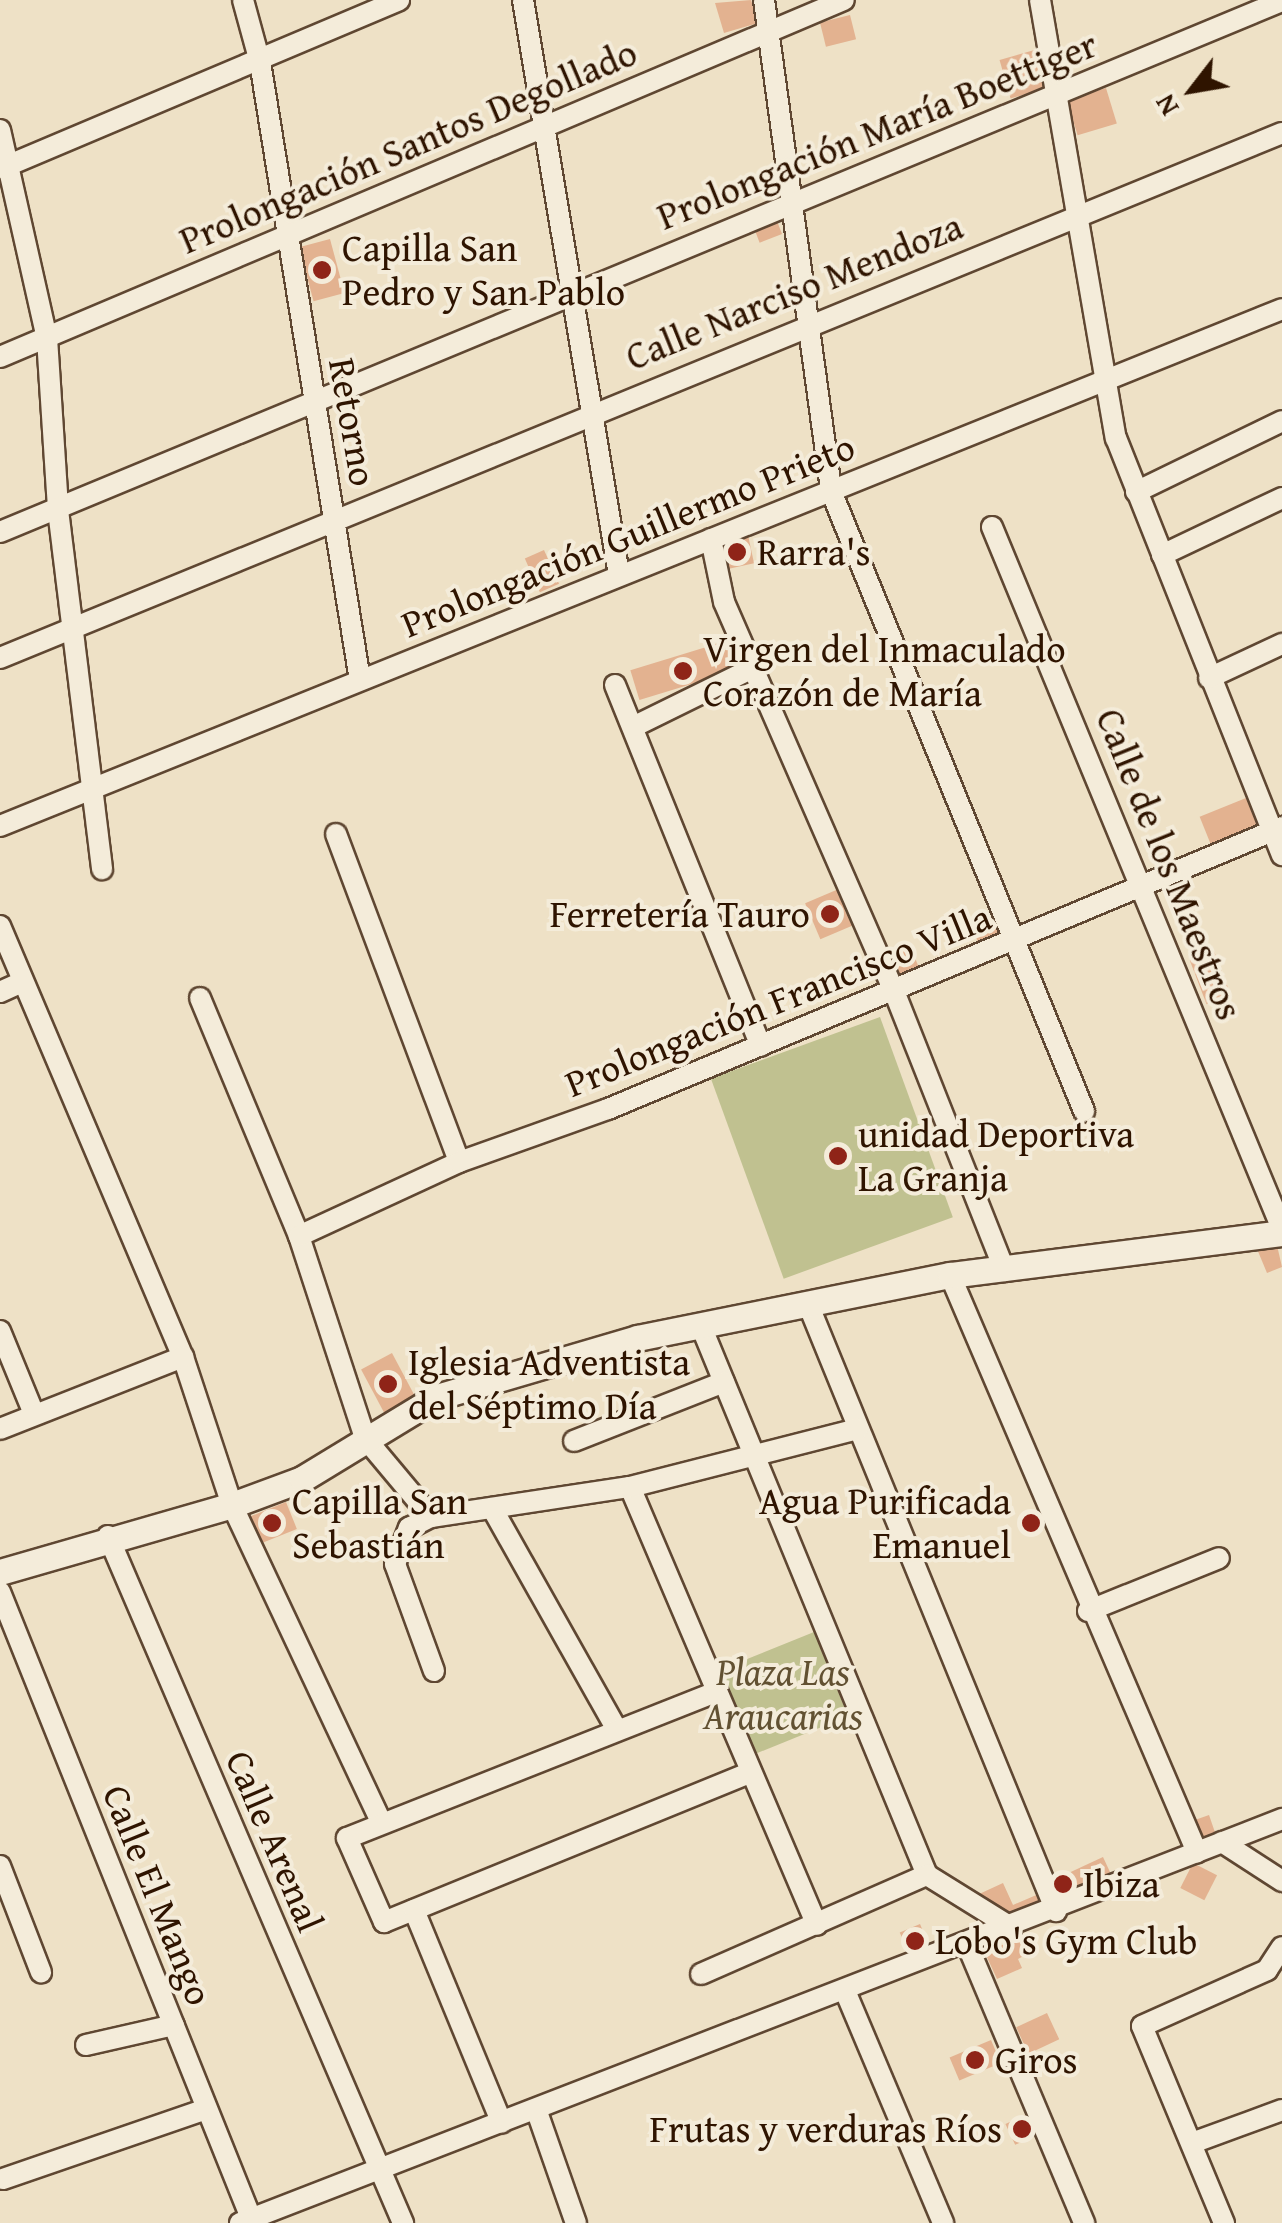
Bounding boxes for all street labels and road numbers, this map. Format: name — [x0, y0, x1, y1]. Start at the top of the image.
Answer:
street label: Prolongación María Boettiger — [650, 21, 1104, 239]
street label: Prolongación Santos Degollado — [173, 29, 643, 263]
street label: Calle Narciso Mendoza — [619, 203, 969, 379]
street label: Retorno — [319, 355, 387, 489]
street label: Prolongación Guillermo Prieto — [395, 423, 861, 647]
street label: Calle de los Maestros — [1087, 702, 1253, 1026]
street label: Prolongación Francisco Villa — [559, 894, 997, 1106]
street label: Calle Arenal — [216, 1744, 334, 1938]
street label: Calle El Mango — [93, 1778, 223, 2012]

